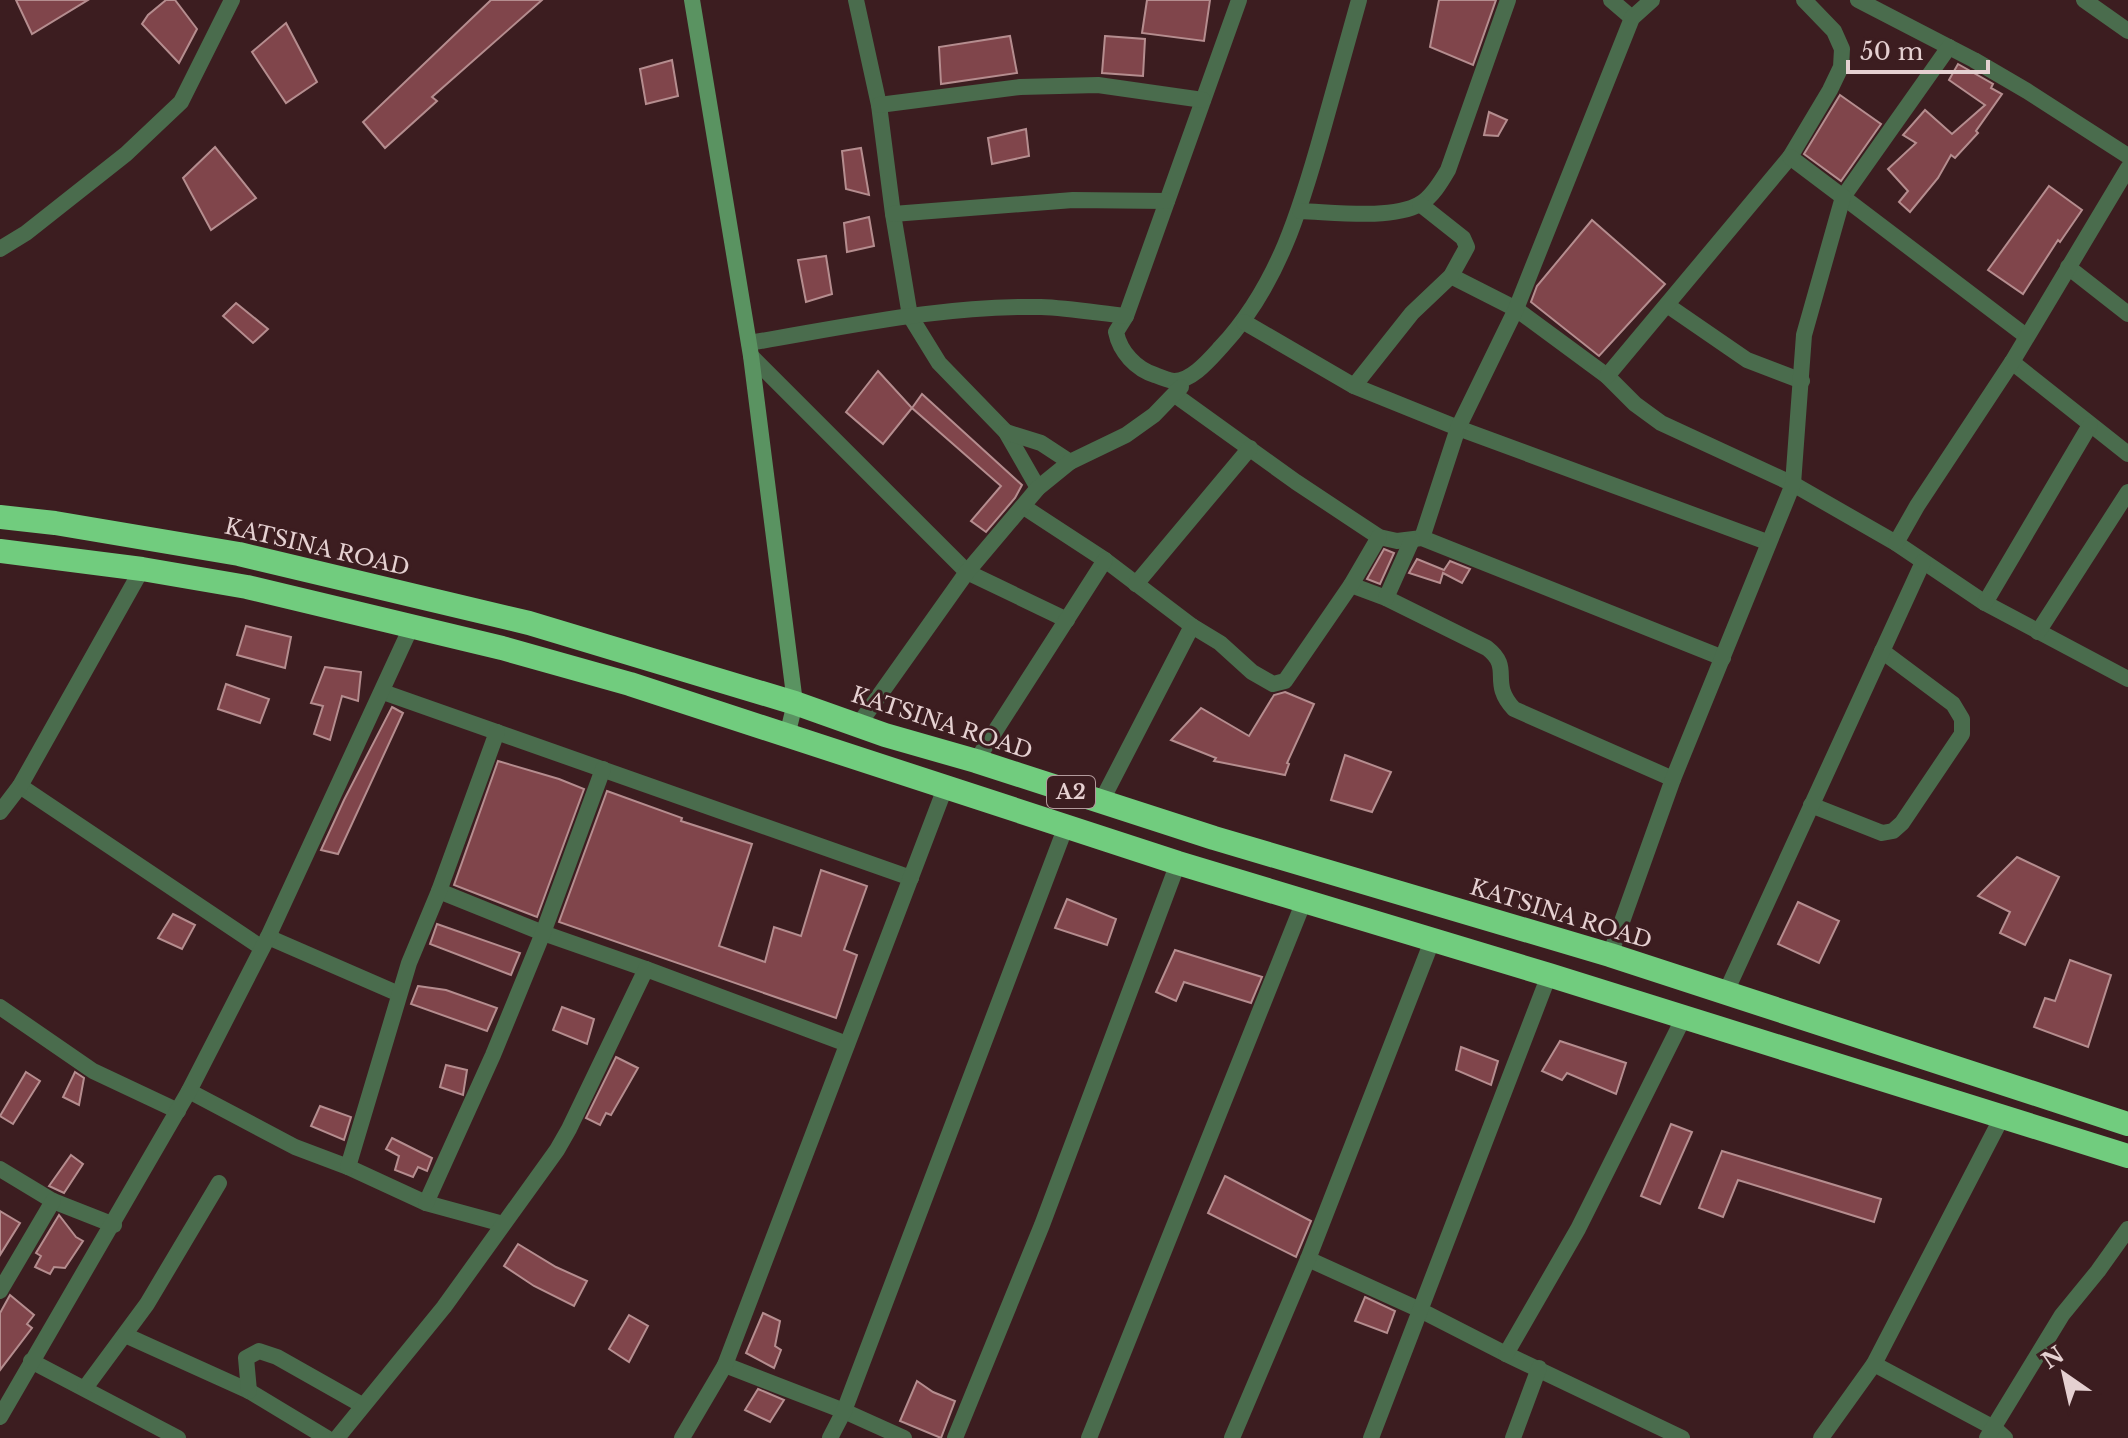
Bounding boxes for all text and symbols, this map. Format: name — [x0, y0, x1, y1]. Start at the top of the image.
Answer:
scale bar — [1848, 24, 1988, 74]
text: 50 m — [1860, 37, 1924, 66]
street label: KATSINA ROAD — [222, 513, 412, 581]
street label: KATSINA ROAD — [848, 681, 1036, 765]
road number: A2 — [1047, 776, 1095, 808]
street label: KATSINA ROAD — [1467, 873, 1655, 955]
north arrow — [2024, 1334, 2104, 1414]
text: N — [2037, 1341, 2069, 1375]

